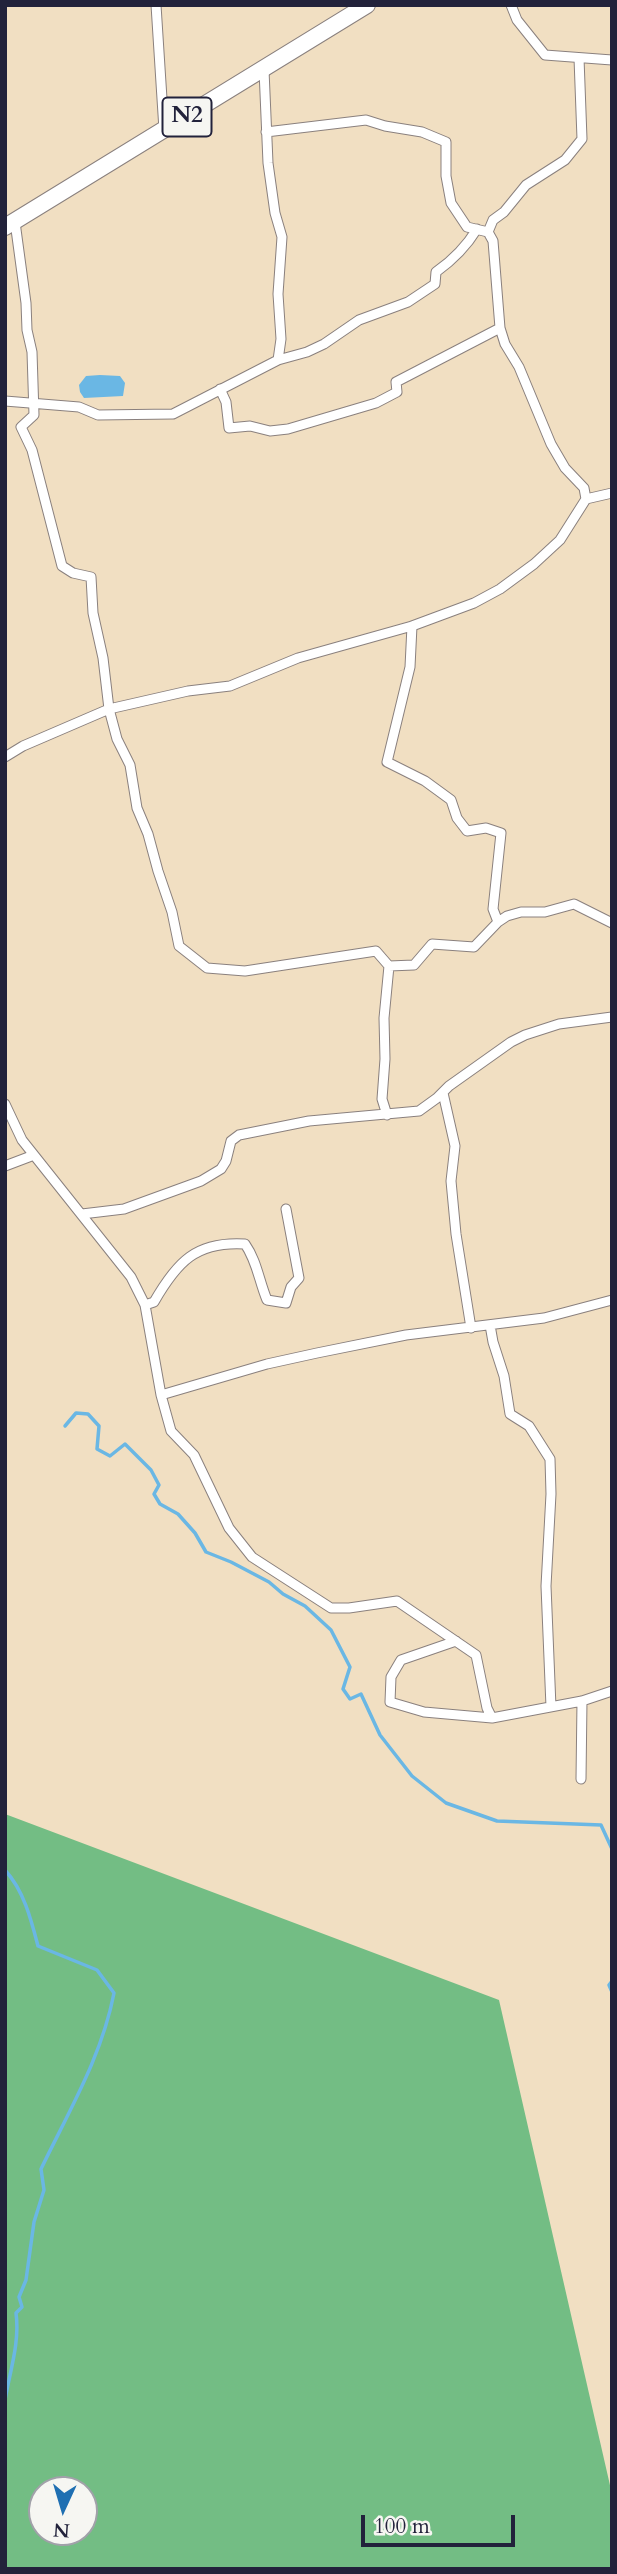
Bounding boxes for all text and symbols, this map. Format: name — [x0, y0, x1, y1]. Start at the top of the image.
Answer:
road number: N2 — [162, 98, 212, 136]
north arrow — [28, 2476, 98, 2546]
scale bar — [365, 2500, 519, 2544]
text: 100 m — [374, 2512, 430, 2541]
text: N — [53, 2516, 71, 2543]

